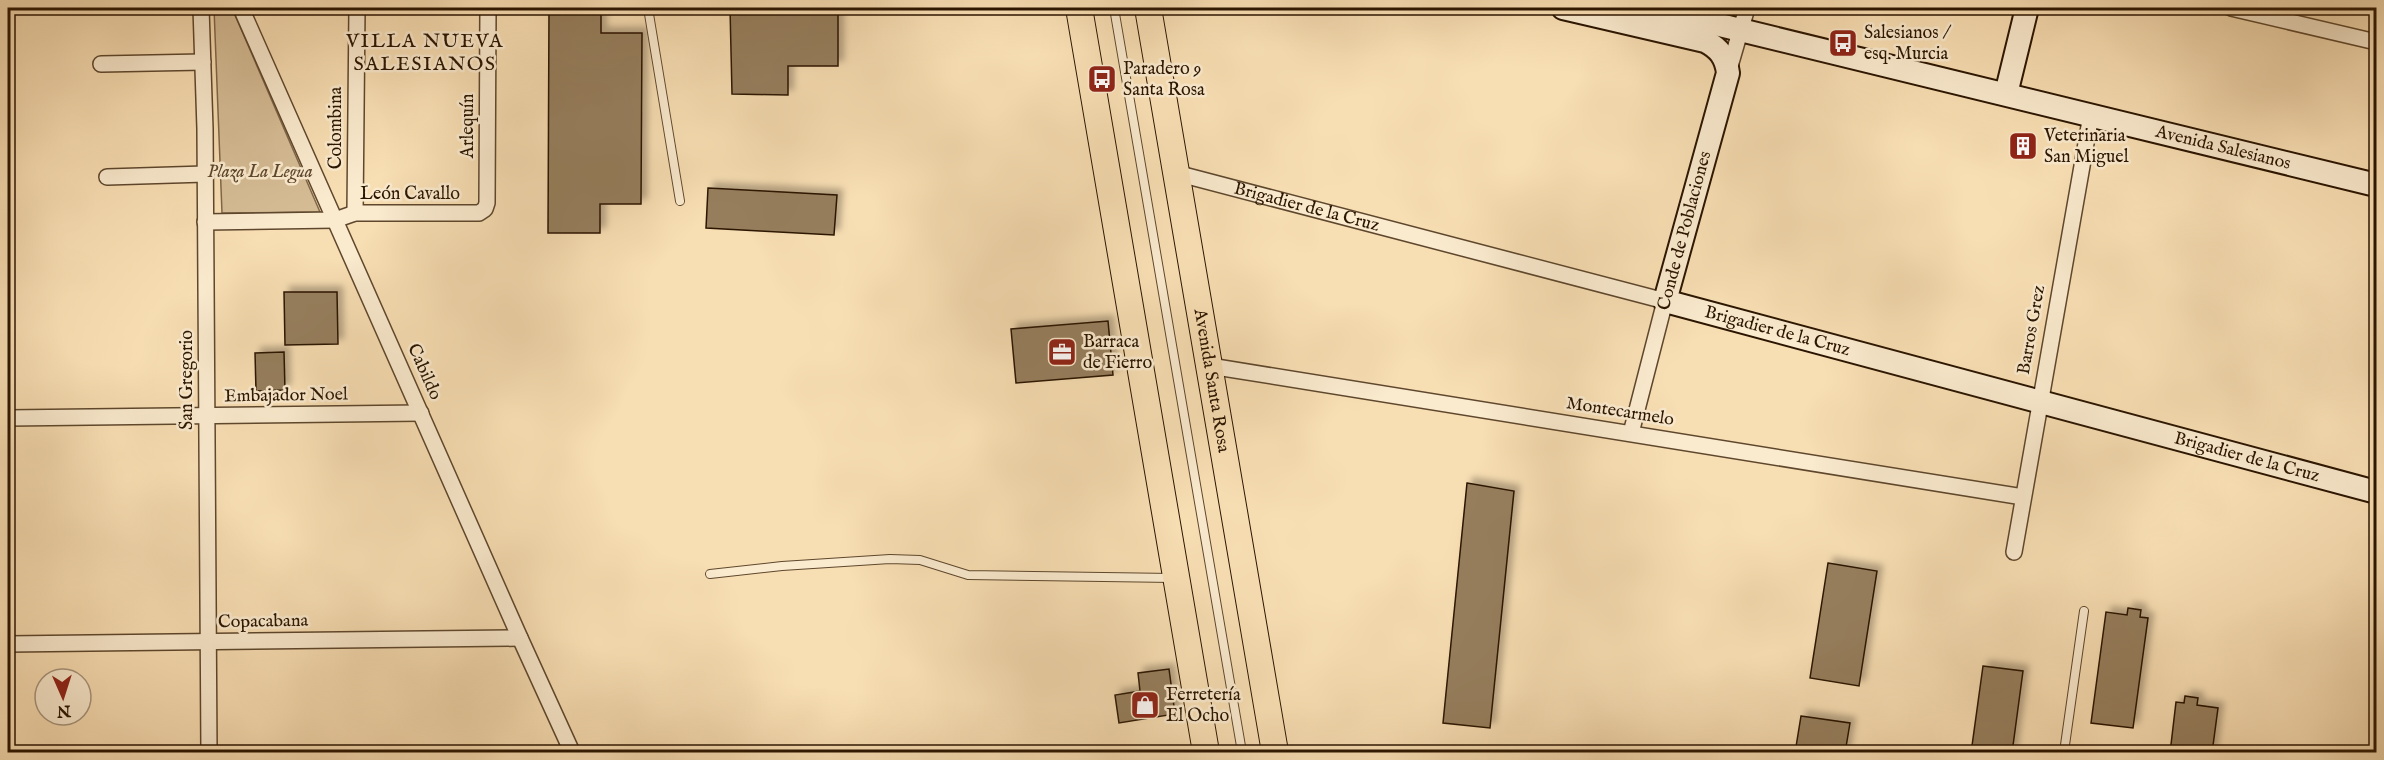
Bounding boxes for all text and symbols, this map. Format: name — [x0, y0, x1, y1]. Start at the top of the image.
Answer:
place label: Salesianos / esq. Murcia — [1864, 22, 1952, 66]
bus stop icon: Salesianos / esq. Murcia — [1827, 27, 1859, 59]
district label: VILLA NUEVA SALESIANOS — [345, 29, 504, 77]
place label: Paradero 9 Santa Rosa — [1123, 58, 1205, 102]
bus stop icon: Paradero 9 Santa Rosa — [1086, 63, 1118, 95]
street label: Colombina — [325, 86, 348, 169]
street label: Arlequín — [457, 93, 480, 159]
street label: Avenida Salesianos — [2152, 120, 2293, 175]
place label: Veterinaria San Miguel — [2043, 125, 2129, 169]
building icon: Veterinaria San Miguel — [2007, 130, 2039, 162]
street label: Conde de Poblaciones — [1653, 149, 1717, 313]
park label: Plaza La Legua — [207, 161, 313, 184]
street label: Brigadier de la Cruz — [1231, 177, 1382, 237]
street label: León Cavallo — [360, 183, 460, 206]
street label: Barros Grez — [2013, 283, 2051, 377]
street label: Brigadier de la Cruz — [1702, 301, 1853, 362]
street label: Avenida Santa Rosa — [1188, 306, 1235, 454]
street label: San Gregorio — [176, 330, 199, 430]
place label: Barraca de Fierro — [1083, 331, 1152, 375]
office icon: Barraca de Fierro — [1046, 336, 1078, 368]
street label: Cabildo — [401, 340, 447, 404]
street label: Embajador Noel — [224, 383, 348, 409]
street label: Montecarmelo — [1564, 392, 1676, 432]
street label: Brigadier de la Cruz — [2171, 427, 2322, 488]
street label: Copacabana — [218, 610, 309, 634]
north arrow — [33, 667, 93, 727]
place label: Ferretería El Ocho — [1166, 684, 1241, 728]
shop icon: Ferretería El Ocho — [1129, 689, 1161, 721]
text: N — [56, 700, 72, 720]

